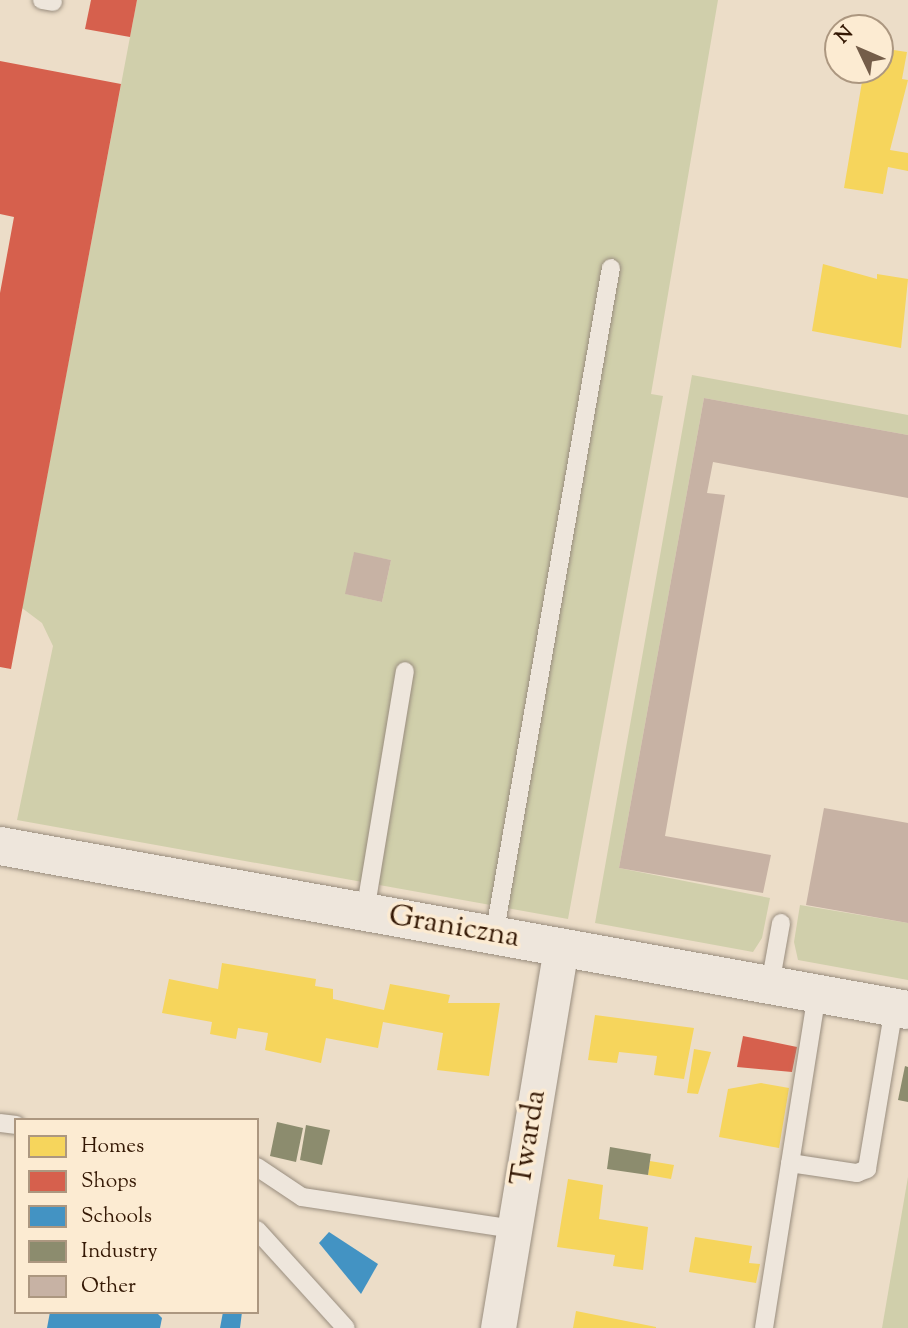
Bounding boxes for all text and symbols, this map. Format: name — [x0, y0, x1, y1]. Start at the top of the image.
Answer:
north arrow — [824, 14, 894, 84]
text: N — [830, 21, 860, 50]
street label: Graniczna — [386, 899, 522, 957]
street label: Twarda — [505, 1088, 555, 1188]
legend — [14, 1118, 259, 1314]
text: Homes — [81, 1132, 144, 1162]
text: Shops — [81, 1167, 137, 1197]
text: Schools — [81, 1202, 152, 1232]
text: Industry — [81, 1237, 158, 1267]
text: Other — [81, 1272, 136, 1302]

